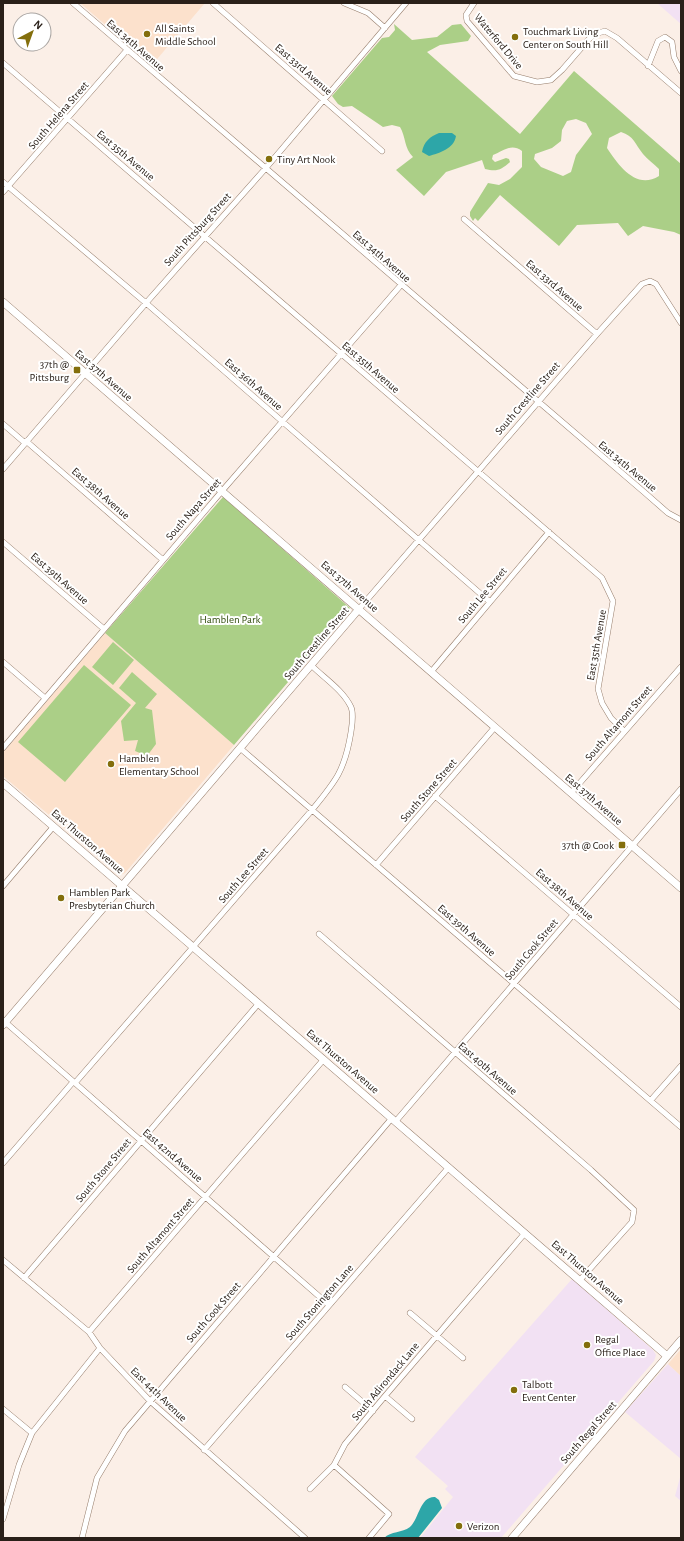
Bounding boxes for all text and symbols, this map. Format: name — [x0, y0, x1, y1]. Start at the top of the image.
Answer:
street label: Waterford Drive — [472, 11, 525, 71]
north arrow — [12, 12, 52, 52]
street label: East 34th Avenue — [105, 17, 167, 73]
text: N — [32, 18, 45, 31]
place label: All Saints Middle School — [155, 23, 216, 47]
place label: Touchmark Living Center on South Hill — [523, 26, 608, 50]
marker: All Saints Middle School — [142, 29, 152, 39]
marker: Touchmark Living Center on South Hill — [510, 32, 520, 42]
street label: East 33rd Avenue — [273, 42, 334, 97]
street label: South Helena Street — [26, 79, 91, 151]
street label: East 35th Avenue — [95, 128, 157, 183]
marker: Tiny Art Nook — [264, 154, 274, 164]
place label: Tiny Art Nook — [277, 154, 335, 165]
street label: South Pittsburg Street — [162, 190, 233, 268]
street label: East 34th Avenue — [351, 228, 413, 284]
street label: East 33rd Avenue — [524, 258, 585, 313]
street label: East 35th Avenue — [340, 340, 401, 395]
street label: East 37th Avenue — [73, 348, 134, 403]
street label: East 36th Avenue — [223, 356, 285, 412]
place label: 37th @ Pittsburg — [29, 359, 70, 383]
street label: South Crestline Street — [493, 359, 562, 437]
marker: 37th @ Pittsburg — [72, 365, 82, 375]
street label: East 34th Avenue — [596, 439, 659, 494]
street label: East 38th Avenue — [70, 465, 132, 521]
street label: South Napa Street — [164, 476, 223, 542]
street label: East 39th Avenue — [29, 550, 91, 606]
street label: East 37th Avenue — [319, 559, 380, 614]
street label: South Lee Street — [456, 565, 509, 625]
street label: South Crestline Street — [282, 604, 351, 682]
street label: East 35th Avenue — [585, 609, 608, 681]
park label: Hamblen Park — [200, 614, 261, 625]
street label: South Altamont Street — [583, 683, 654, 763]
place label: Hamblen Elementary School — [119, 753, 199, 777]
street label: South Stone Street — [398, 756, 459, 824]
marker: Hamblen Elementary School — [106, 759, 116, 769]
street label: East 37th Avenue — [563, 772, 624, 827]
street label: East Thurston Avenue — [49, 807, 126, 876]
place label: 37th @ Cook — [562, 840, 614, 851]
marker: 37th @ Cook — [617, 840, 627, 850]
street label: South Lee Street — [216, 845, 271, 905]
street label: East 38th Avenue — [534, 866, 596, 922]
place label: Hamblen Park Presbyterian Church — [69, 887, 155, 911]
marker: Hamblen Park Presbyterian Church — [56, 893, 66, 903]
street label: East 39th Avenue — [436, 902, 498, 958]
street label: South Cook Street — [503, 916, 560, 982]
street label: East Thurston Avenue — [304, 1027, 381, 1096]
street label: East 40th Avenue — [456, 1040, 519, 1097]
street label: East 42nd Avenue — [141, 1127, 205, 1184]
street label: South Stone Street — [74, 1136, 133, 1204]
street label: South Altamont Street — [125, 1195, 196, 1275]
street label: East Thurston Avenue — [549, 1238, 626, 1307]
street label: South Stonington Lane — [284, 1262, 355, 1342]
street label: South Cook Street — [184, 1280, 243, 1345]
place label: Regal Office Place — [595, 1334, 645, 1358]
street label: South Adirondack Lane — [350, 1340, 421, 1422]
marker: Regal Office Place — [582, 1340, 592, 1350]
street label: East 44th Avenue — [128, 1365, 189, 1424]
place label: Talbott Event Center — [522, 1379, 576, 1403]
marker: Talbott Event Center — [509, 1385, 519, 1395]
street label: South Regal Street — [559, 1399, 619, 1466]
marker: Verizon — [454, 1521, 464, 1531]
place label: Verizon — [467, 1521, 499, 1532]

